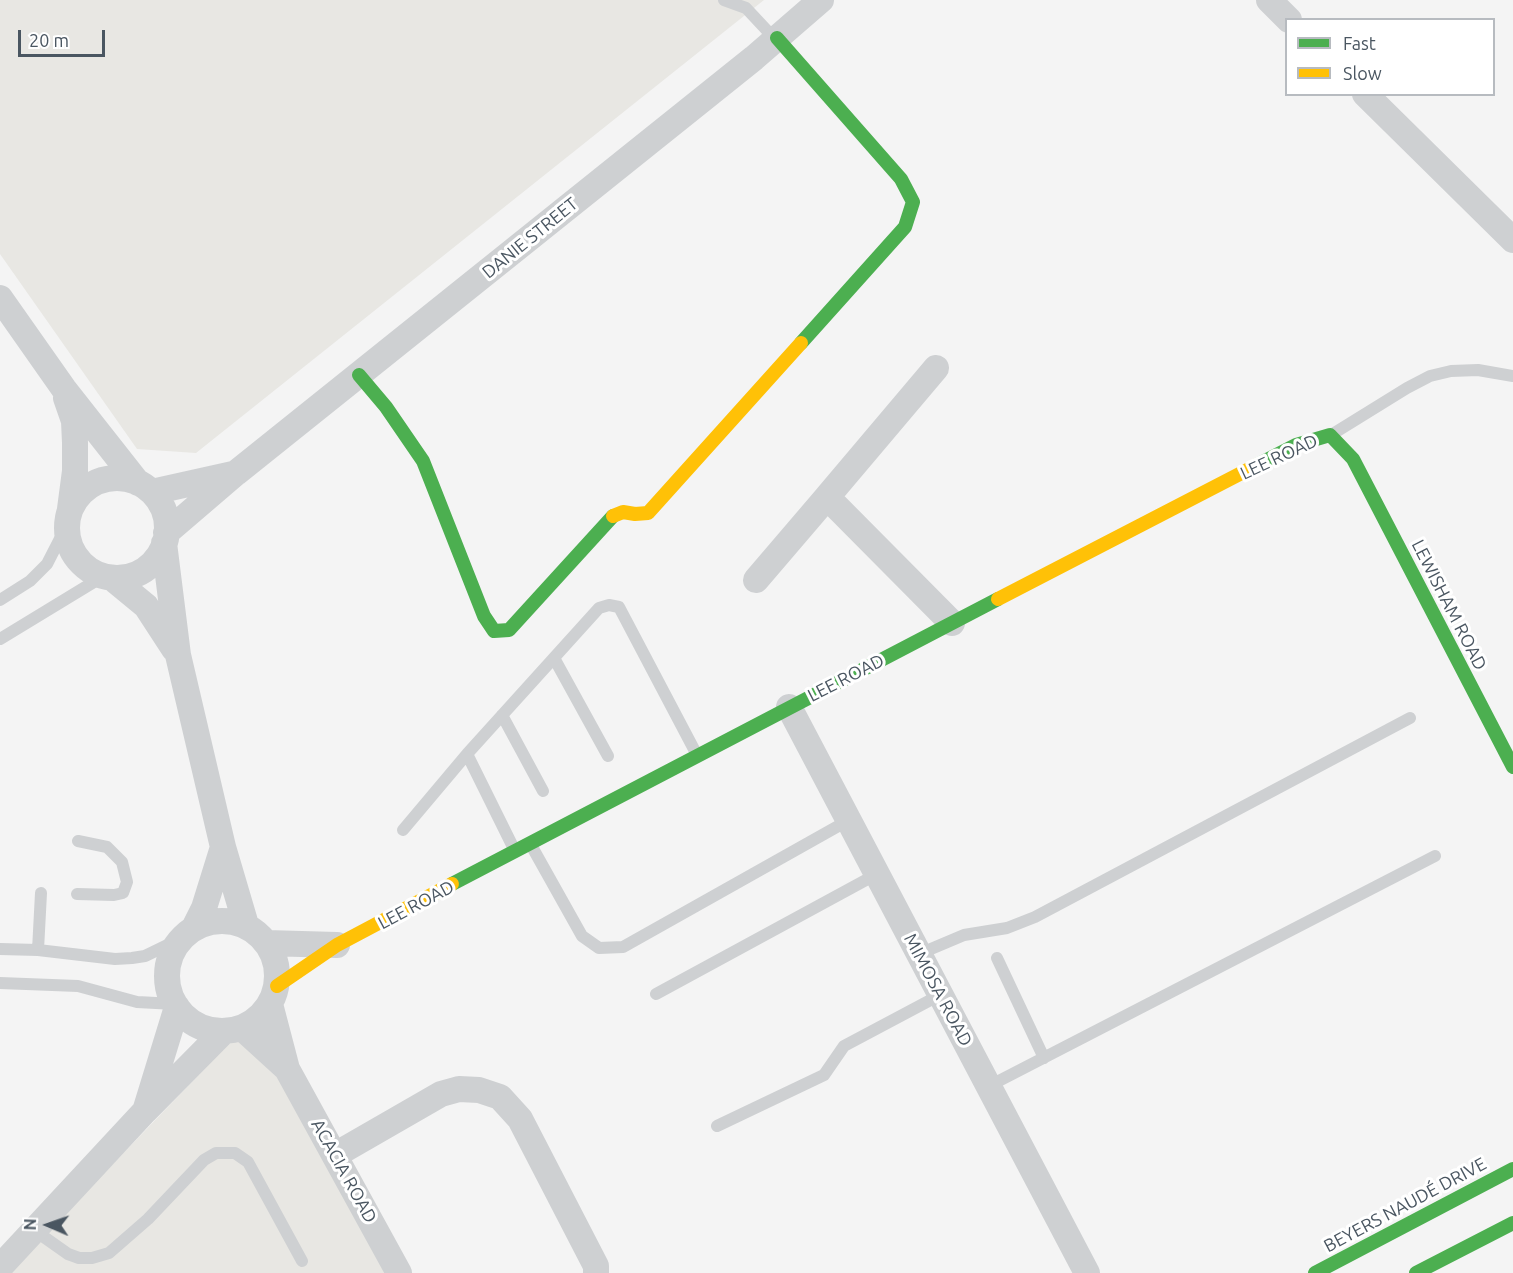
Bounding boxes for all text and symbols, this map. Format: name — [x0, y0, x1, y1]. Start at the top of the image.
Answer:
scale bar — [21, 18, 108, 56]
legend — [1285, 18, 1495, 96]
text: 20 m — [29, 30, 69, 50]
text: Fast — [1343, 33, 1376, 53]
text: Slow — [1343, 63, 1382, 83]
street label: DANIE STREET — [478, 193, 582, 283]
street label: LEE ROAD — [1237, 430, 1321, 484]
street label: LEWISHAM ROAD — [1407, 536, 1491, 674]
street label: LEE ROAD — [804, 650, 888, 706]
street label: LEE ROAD — [374, 876, 458, 934]
street label: MIMOSA ROAD — [899, 930, 977, 1050]
street label: ACACIA ROAD — [307, 1115, 381, 1227]
street label: BEYERS NAUDÉ DRIVE — [1320, 1153, 1490, 1257]
north arrow — [18, 1195, 78, 1255]
text: N — [21, 1218, 39, 1231]

